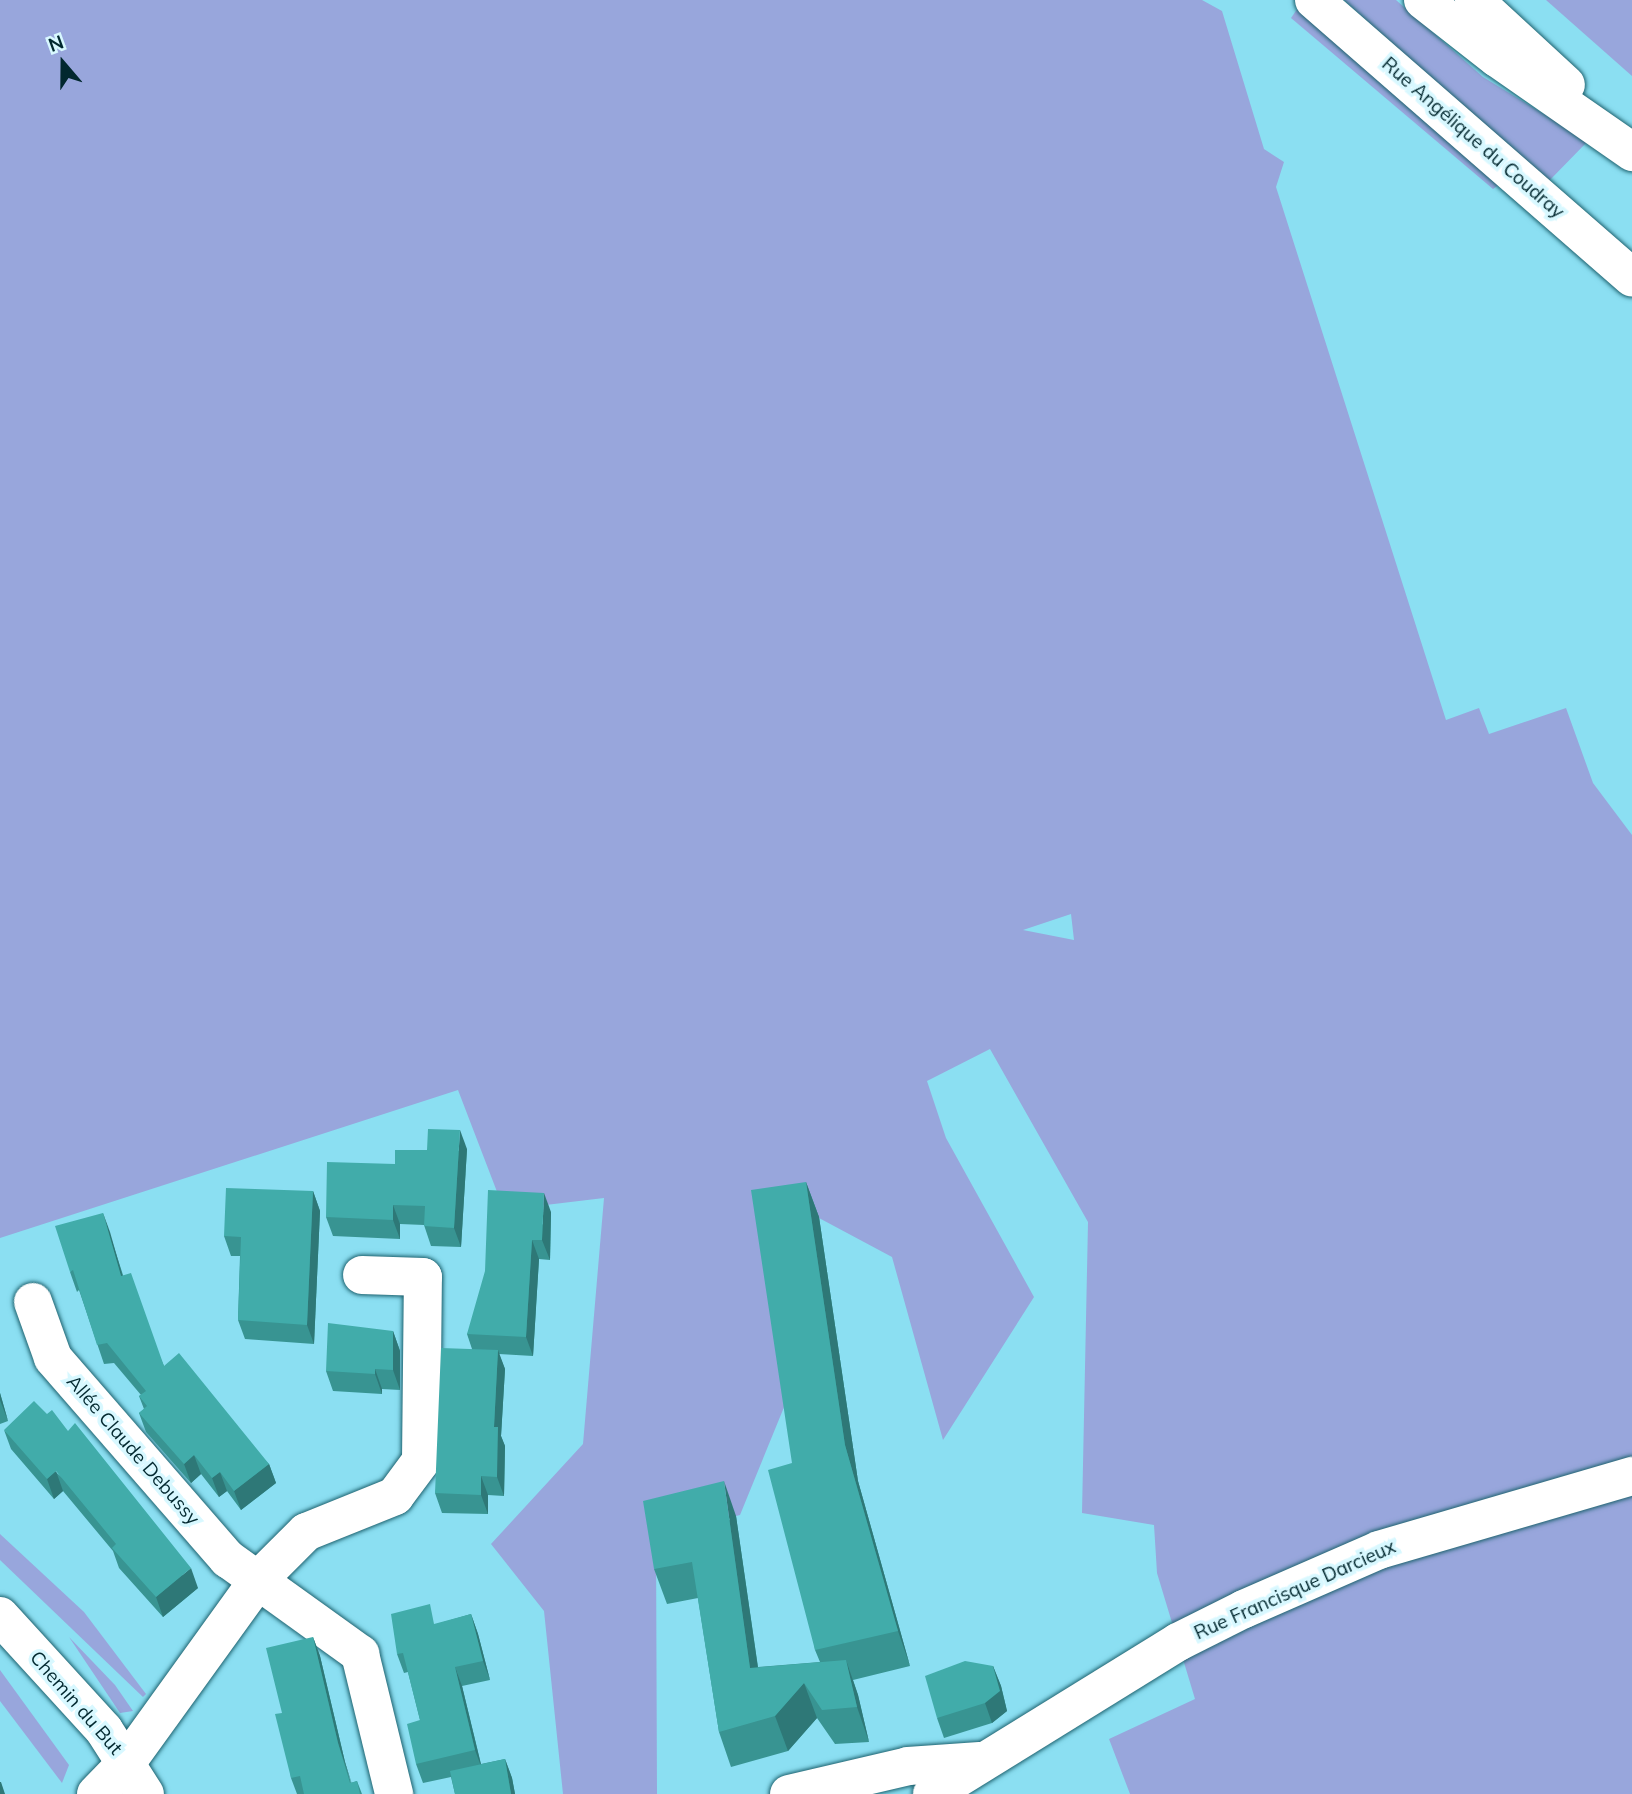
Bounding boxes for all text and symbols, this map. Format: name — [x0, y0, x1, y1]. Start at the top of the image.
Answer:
north arrow — [28, 28, 98, 98]
text: N — [45, 30, 67, 57]
street label: Rue Angélique du Coudray — [1377, 53, 1569, 223]
street label: Allée Claude Debussy — [62, 1371, 204, 1529]
street label: Rue Francisque Darcieux — [1191, 1535, 1399, 1645]
street label: Chemin du But — [25, 1647, 127, 1759]

